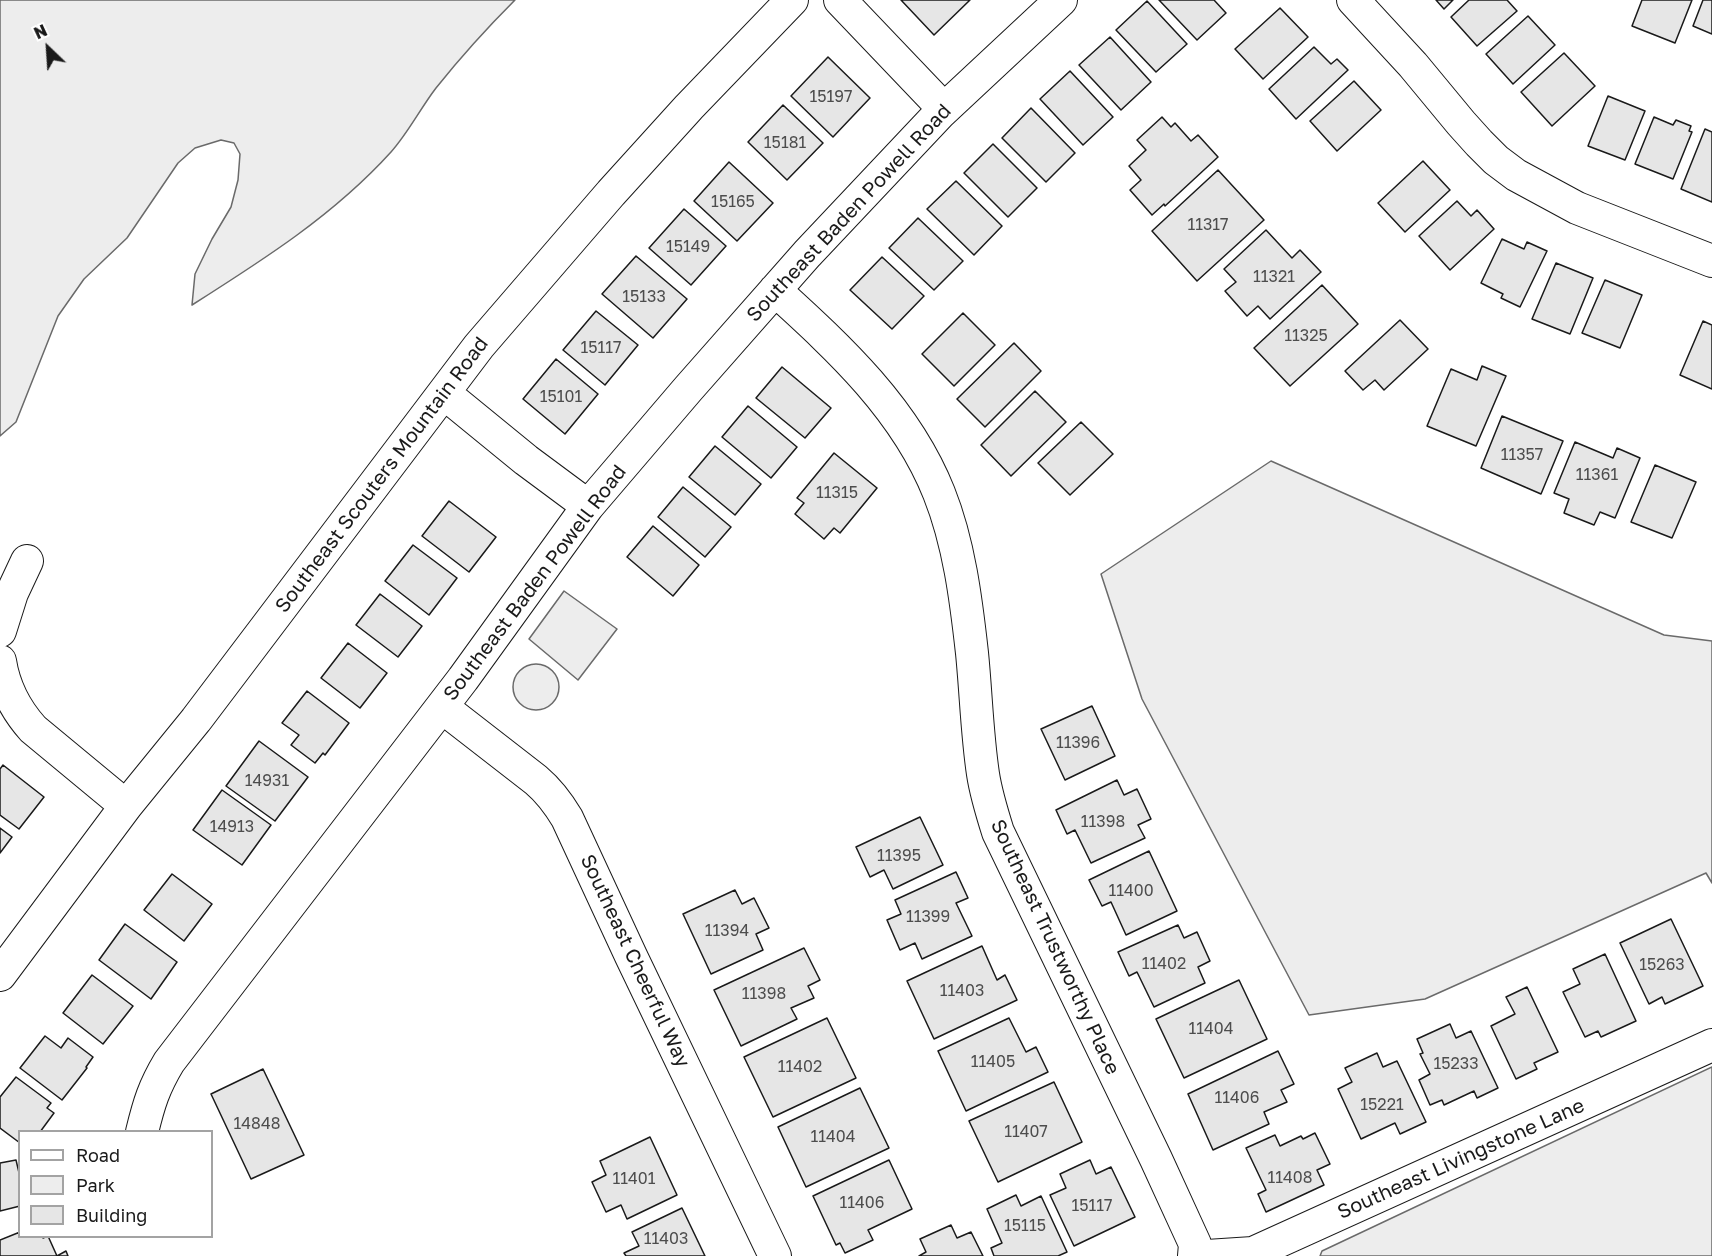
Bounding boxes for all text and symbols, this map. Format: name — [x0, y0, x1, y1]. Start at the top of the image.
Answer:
north arrow — [18, 18, 78, 78]
text: N — [31, 20, 50, 43]
house number: 15197 — [810, 87, 852, 107]
street label: Southeast Baden Powell Road — [742, 99, 956, 327]
house number: 15181 — [764, 133, 806, 153]
house number: 15165 — [711, 192, 755, 212]
house number: 11317 — [1187, 215, 1229, 235]
house number: 15149 — [666, 237, 710, 257]
house number: 11321 — [1253, 267, 1295, 287]
house number: 15133 — [622, 287, 666, 307]
house number: 11325 — [1284, 326, 1328, 346]
street label: Southeast Scouters Mountain Road — [270, 332, 494, 618]
house number: 15117 — [580, 338, 622, 358]
house number: 15101 — [540, 387, 582, 407]
house number: 11357 — [1501, 445, 1543, 465]
street label: Southeast Baden Powell Road — [439, 460, 631, 706]
house number: 11361 — [1576, 465, 1618, 485]
house number: 11315 — [816, 483, 858, 503]
house number: 11396 — [1056, 733, 1100, 753]
house number: 14931 — [245, 771, 289, 791]
house number: 11398 — [1081, 812, 1125, 832]
street label: Southeast Trustworthy Place — [985, 816, 1125, 1078]
house number: 14913 — [210, 817, 254, 837]
house number: 11395 — [877, 846, 921, 866]
street label: Southeast Cheerful Way — [575, 851, 695, 1071]
house number: 11400 — [1108, 881, 1154, 901]
house number: 11399 — [906, 907, 950, 927]
house number: 11394 — [705, 921, 749, 941]
house number: 11402 — [1142, 954, 1186, 974]
house number: 15263 — [1639, 955, 1685, 975]
house number: 11403 — [940, 981, 984, 1001]
house number: 11398 — [742, 984, 786, 1004]
house number: 11404 — [1189, 1019, 1233, 1039]
house number: 11405 — [971, 1052, 1015, 1072]
house number: 15233 — [1433, 1054, 1479, 1074]
house number: 11402 — [778, 1057, 822, 1077]
house number: 11406 — [1215, 1088, 1259, 1108]
street label: Southeast Livingstone Lane — [1334, 1094, 1588, 1224]
house number: 15221 — [1360, 1095, 1404, 1115]
house number: 14848 — [234, 1114, 280, 1134]
house number: 11407 — [1004, 1122, 1048, 1142]
house number: 11404 — [811, 1127, 855, 1147]
legend — [18, 1130, 213, 1238]
text: Road — [76, 1144, 120, 1166]
house number: 11408 — [1268, 1168, 1312, 1188]
house number: 11401 — [613, 1169, 655, 1189]
text: Park — [76, 1174, 115, 1196]
house number: 11406 — [840, 1193, 884, 1213]
house number: 15117 — [1071, 1196, 1113, 1216]
text: Building — [76, 1204, 147, 1226]
house number: 15115 — [1004, 1216, 1046, 1236]
house number: 11403 — [644, 1229, 688, 1249]

